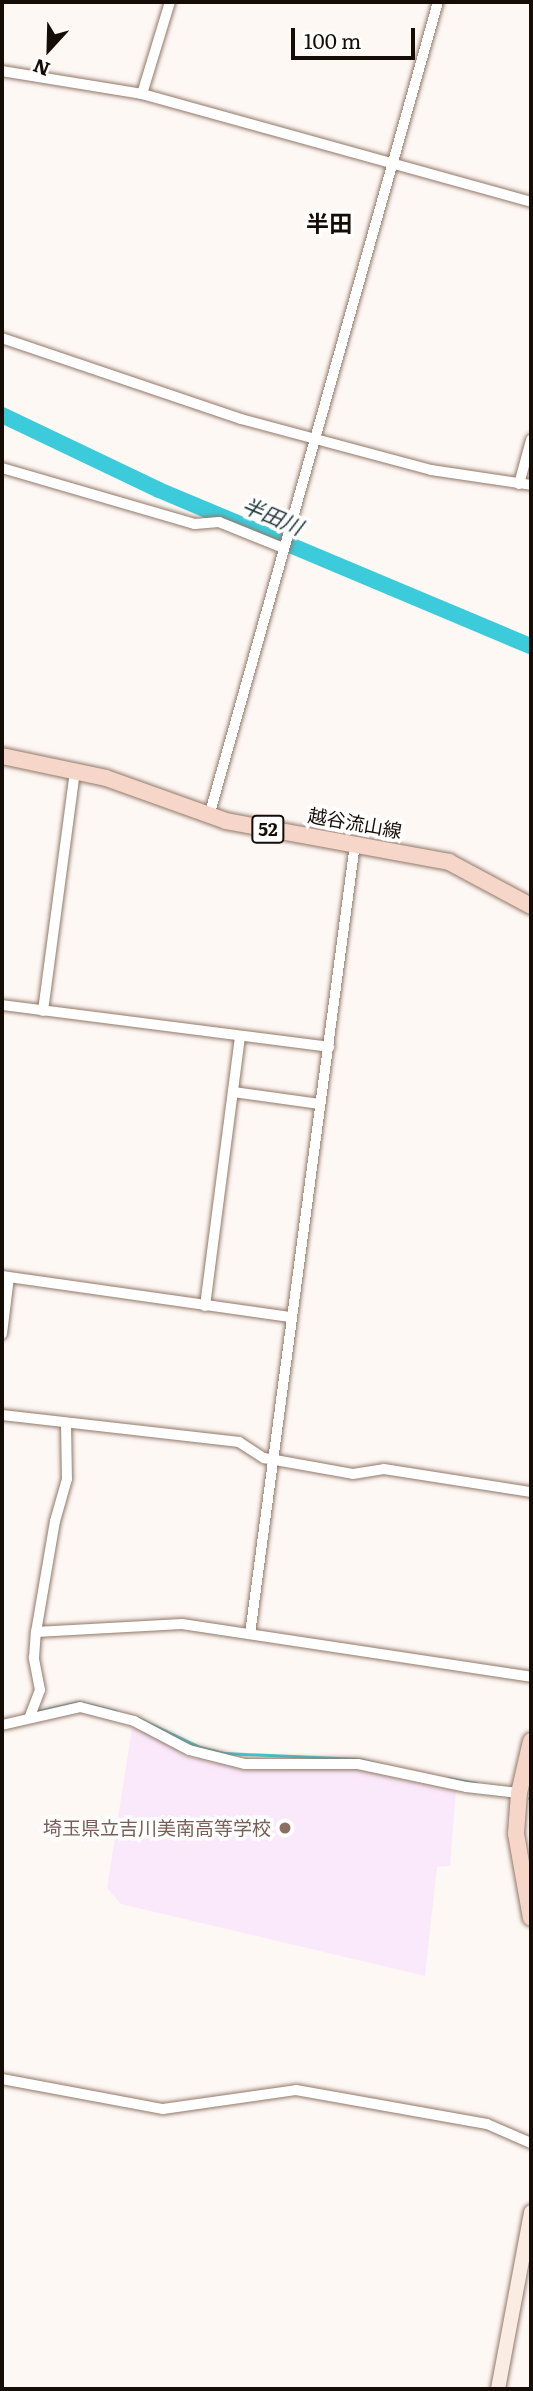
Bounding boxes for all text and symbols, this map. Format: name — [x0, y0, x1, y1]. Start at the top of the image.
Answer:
north arrow — [14, 14, 84, 84]
scale bar — [295, 14, 419, 58]
text: 100 m — [304, 24, 361, 55]
text: N — [29, 53, 54, 84]
district label: 半田 — [306, 208, 352, 236]
water label: 半田川 — [239, 491, 307, 539]
street label: 越谷流山線 — [306, 804, 404, 842]
road number: 52 — [250, 814, 286, 844]
place label: 埼玉県立吉川美南高等学校 — [43, 1817, 271, 1839]
marker: 埼玉県立吉川美南高等学校 — [277, 1820, 293, 1836]

